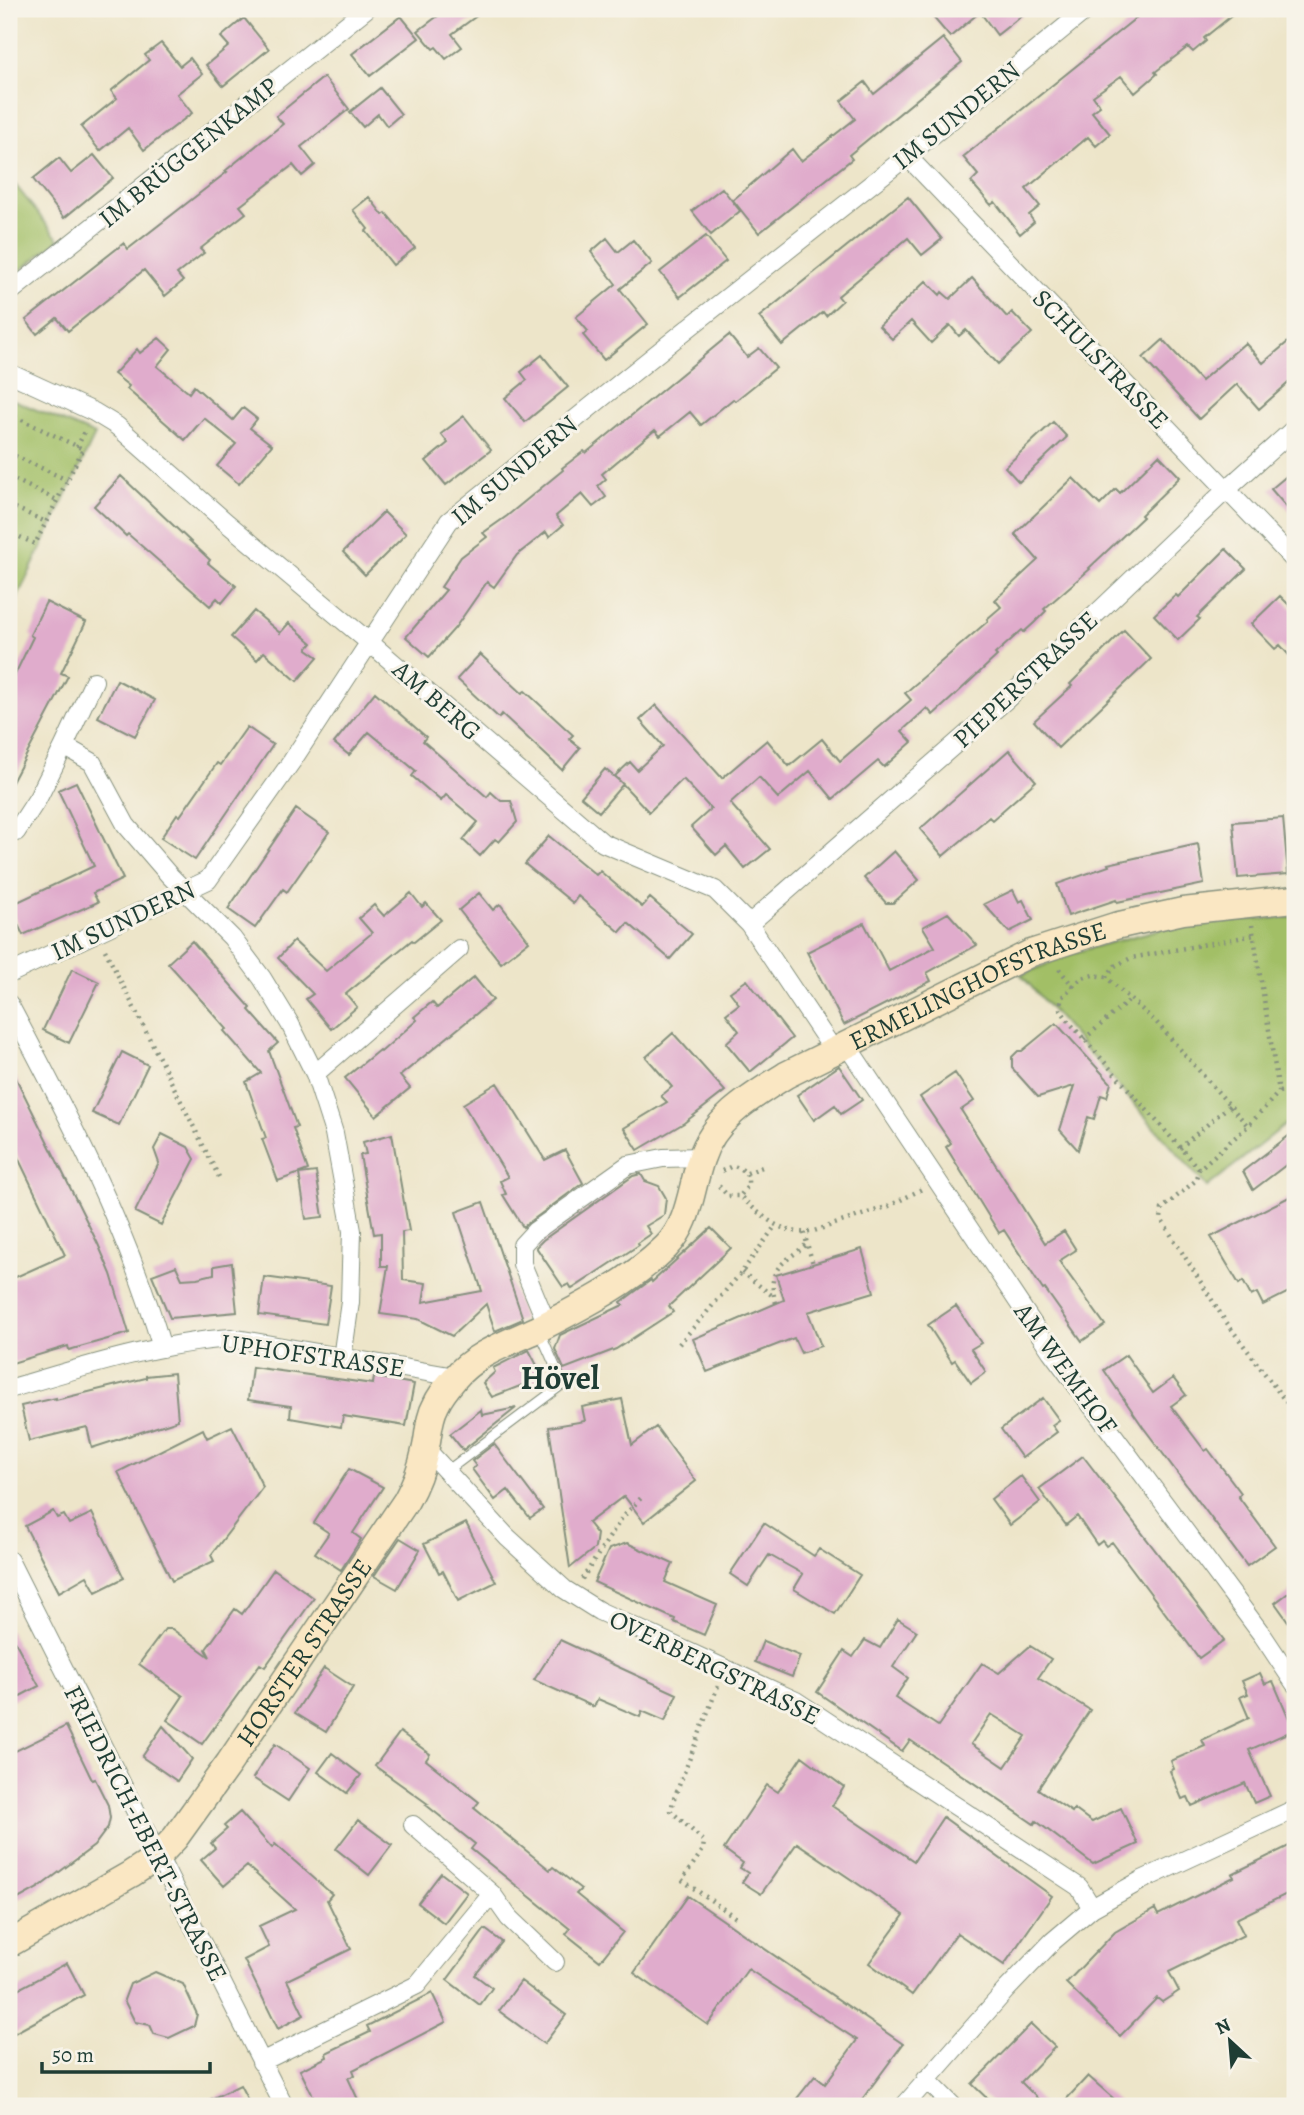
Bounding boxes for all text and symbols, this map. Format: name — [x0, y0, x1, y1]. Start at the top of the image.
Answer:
street label: IM SUNDERN — [885, 53, 1028, 178]
street label: IM BRÜGGENKAMP — [91, 69, 285, 236]
street label: SCHULSTRASSE — [1025, 282, 1177, 437]
street label: IM SUNDERN — [444, 407, 585, 534]
street label: PIEPERSTRASSE — [945, 603, 1106, 756]
street label: AM BERG — [384, 652, 488, 748]
street label: IM SUNDERN — [46, 872, 201, 969]
street label: ERMELINGHOFSTRASSE — [843, 913, 1111, 1059]
street label: AM WEMHOF — [1005, 1295, 1125, 1441]
street label: UPHOFSTRASSE — [219, 1325, 407, 1386]
district label: Hövel — [521, 1355, 600, 1400]
street label: HORSTER STRASSE — [228, 1552, 380, 1753]
street label: OVERBERGSTRASSE — [604, 1601, 826, 1734]
street label: FRIEDRICH-EBERT-STRASSE — [55, 1679, 236, 1987]
north arrow — [1196, 2007, 1266, 2076]
text: N — [1211, 2012, 1235, 2041]
scale bar — [42, 2031, 210, 2075]
text: 50 m — [52, 2041, 94, 2069]

